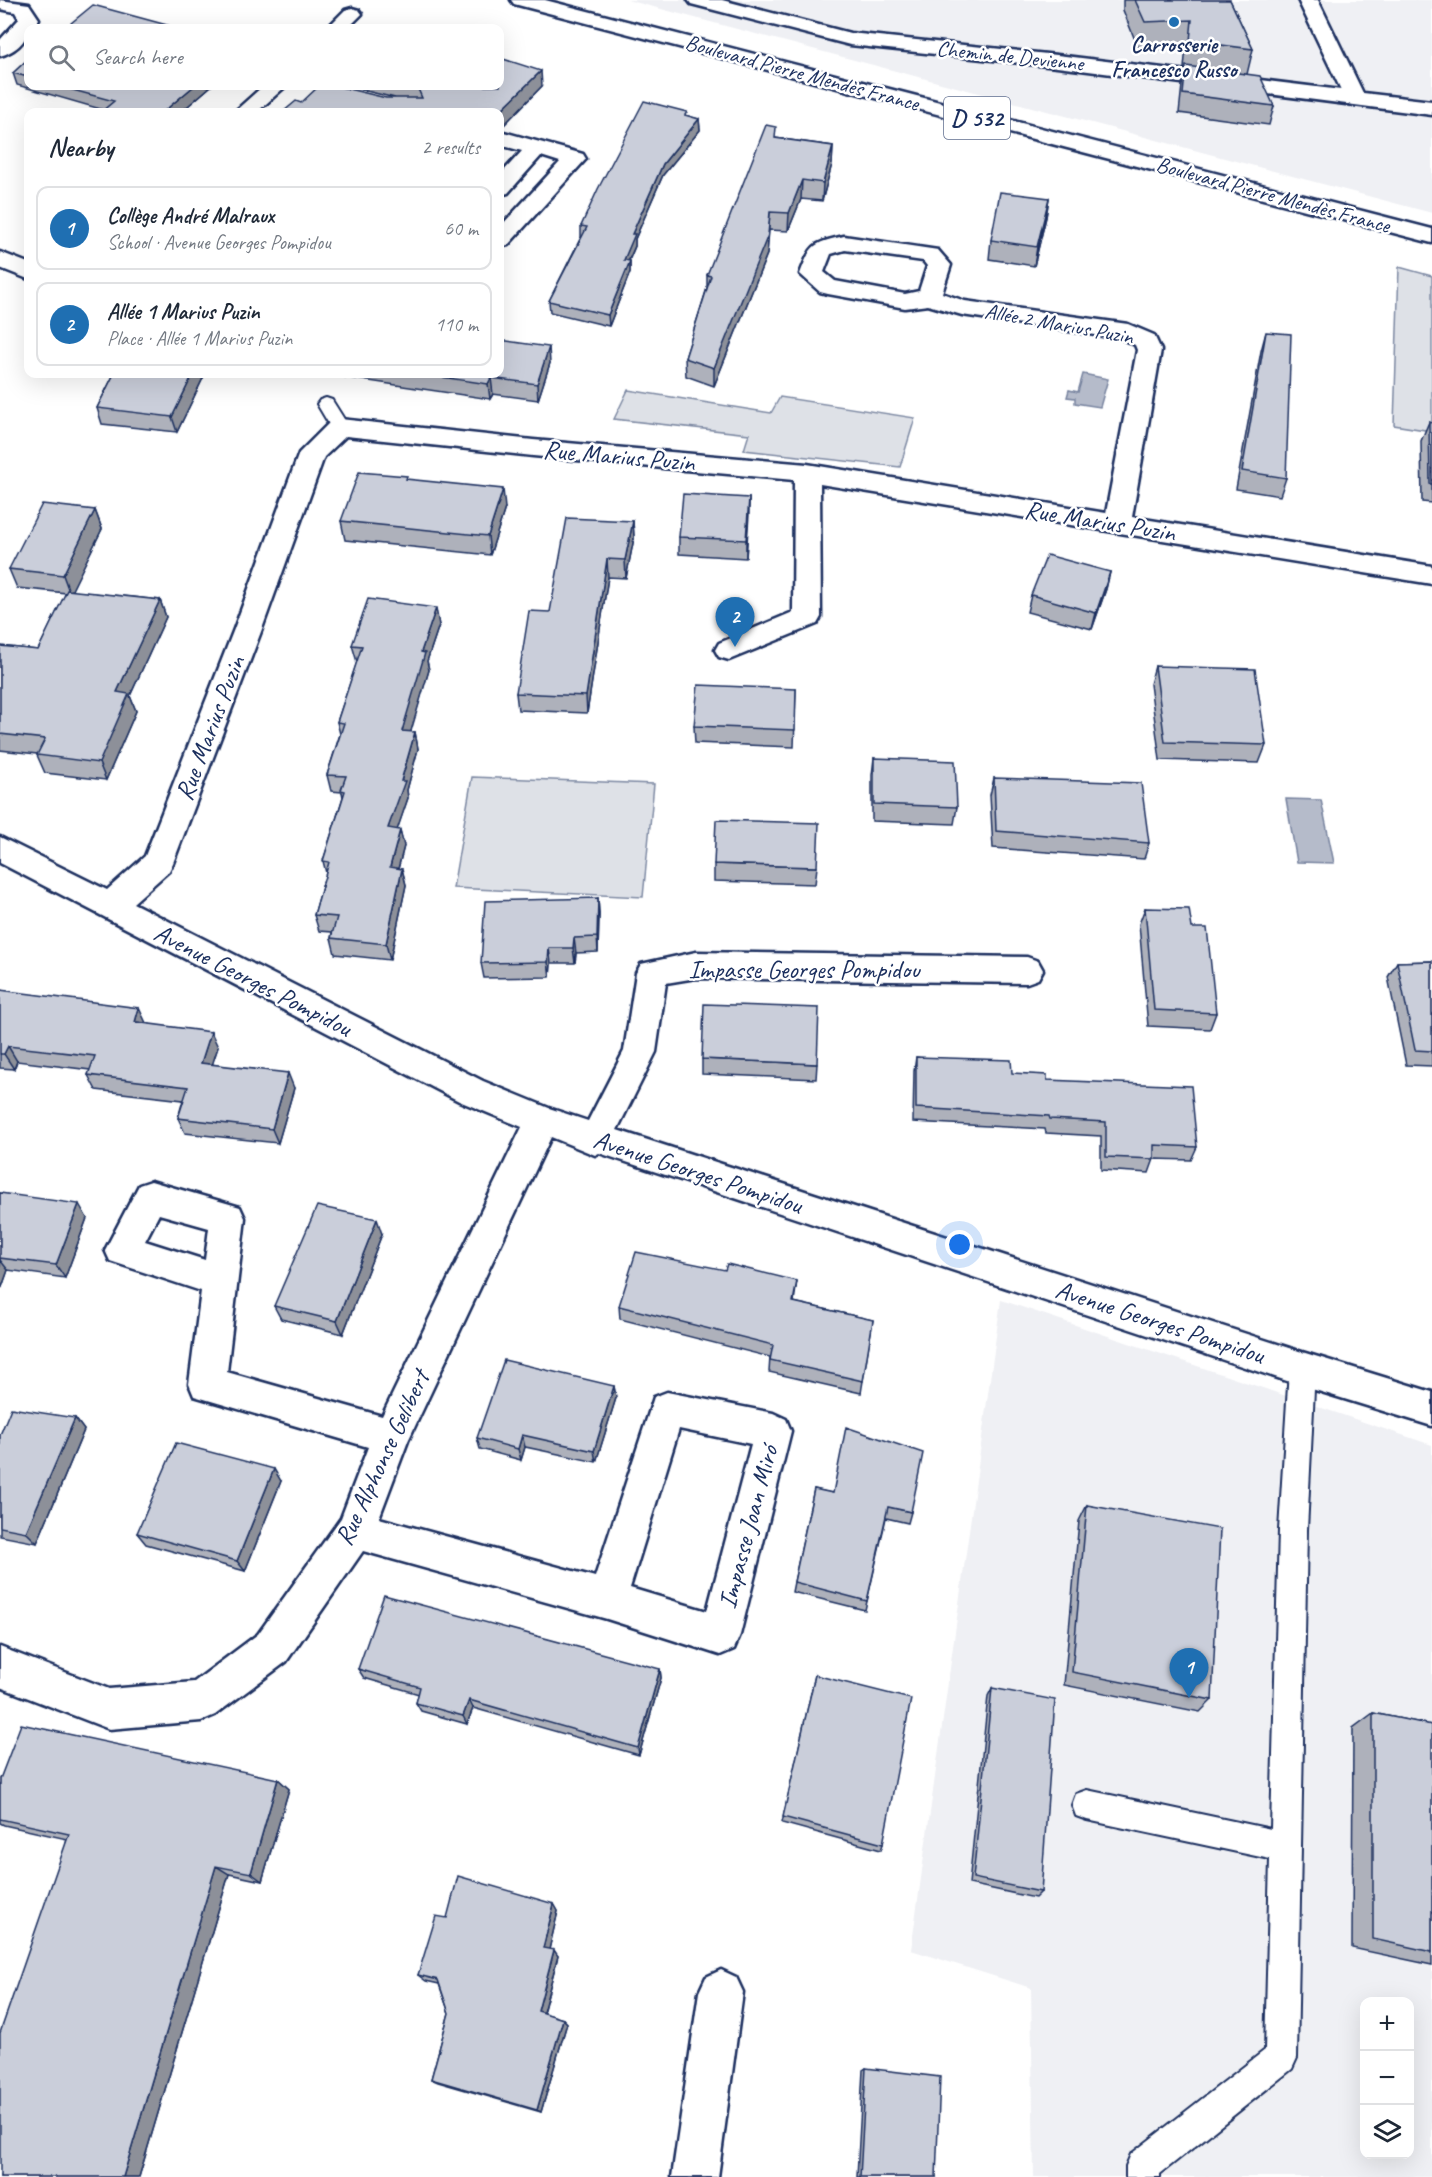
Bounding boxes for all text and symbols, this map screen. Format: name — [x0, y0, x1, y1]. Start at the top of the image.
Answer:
marker: Carrosserie Francesco Russo — [1167, 15, 1181, 29]
search box — [24, 24, 504, 90]
street label: Boulevard Pierre Mendès France — [682, 28, 924, 118]
place label: Carrosserie Francesco Russo — [1111, 31, 1239, 84]
street label: Chemin de Devienne — [935, 34, 1087, 78]
icon: search — [45, 41, 78, 74]
text: Search here — [93, 43, 183, 71]
road number: D 532 — [944, 97, 1010, 139]
text: Nearby — [48, 131, 113, 164]
text: 2 results — [421, 135, 480, 160]
street label: Boulevard Pierre Mendès France — [1153, 150, 1395, 240]
text: Collège André Malraux — [107, 202, 274, 230]
text: 1 — [65, 216, 74, 241]
text: 60 m — [444, 216, 478, 241]
text: School · Avenue Georges Pompidou — [107, 230, 331, 255]
street label: Allée 2 Marius Puzin — [983, 297, 1137, 351]
text: Allée 1 Marius Puzin — [107, 298, 259, 326]
text: 2 — [65, 312, 74, 337]
text: 110 m — [435, 312, 478, 337]
text: Place · Allée 1 Marius Puzin — [107, 326, 292, 351]
street label: Rue Marius Puzin — [542, 433, 697, 479]
street label: Rue Marius Puzin — [1022, 493, 1179, 549]
pin: 2 — [716, 598, 754, 647]
street label: Rue Marius Puzin — [167, 650, 253, 805]
street label: Avenue Georges Pompidou — [149, 916, 359, 1045]
street label: Impasse Georges Pompidou — [688, 953, 921, 986]
street label: Avenue Georges Pompidou — [590, 1123, 808, 1222]
your location — [945, 1230, 974, 1259]
street label: Avenue Georges Pompidou — [1052, 1273, 1270, 1372]
street label: Rue Alphonse Gelibert — [327, 1362, 438, 1551]
street label: Impasse Joan Miró — [710, 1438, 787, 1612]
pin: 1 — [1170, 1648, 1208, 1698]
map controls — [1360, 1997, 1414, 2159]
button: + — [1360, 1997, 1414, 2051]
button: − — [1360, 2051, 1414, 2105]
button: layers — [1360, 2105, 1414, 2159]

